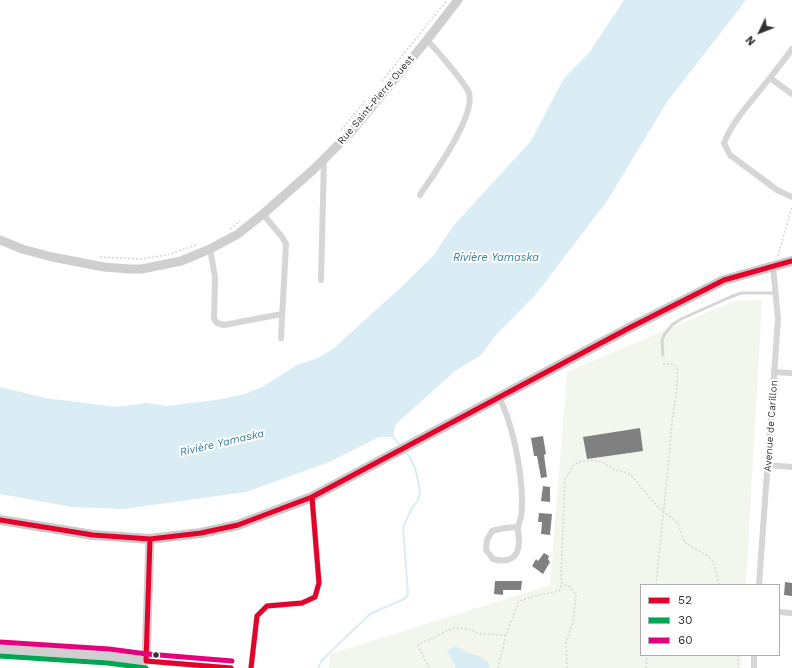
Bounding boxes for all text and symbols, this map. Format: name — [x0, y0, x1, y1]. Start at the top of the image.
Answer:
north arrow — [740, 12, 780, 52]
text: N — [743, 33, 758, 48]
street label: Rue Saint-Pierre Ouest — [335, 53, 417, 147]
water label: Rivière Yamaska — [453, 251, 539, 265]
street label: Avenue de Carillon — [762, 380, 780, 472]
water label: Rivière Yamaska — [179, 427, 265, 459]
legend — [640, 584, 780, 656]
text: 52 — [678, 593, 692, 607]
text: 30 — [678, 613, 692, 627]
text: 60 — [678, 633, 693, 647]
unlabelled marker — [151, 650, 161, 660]

